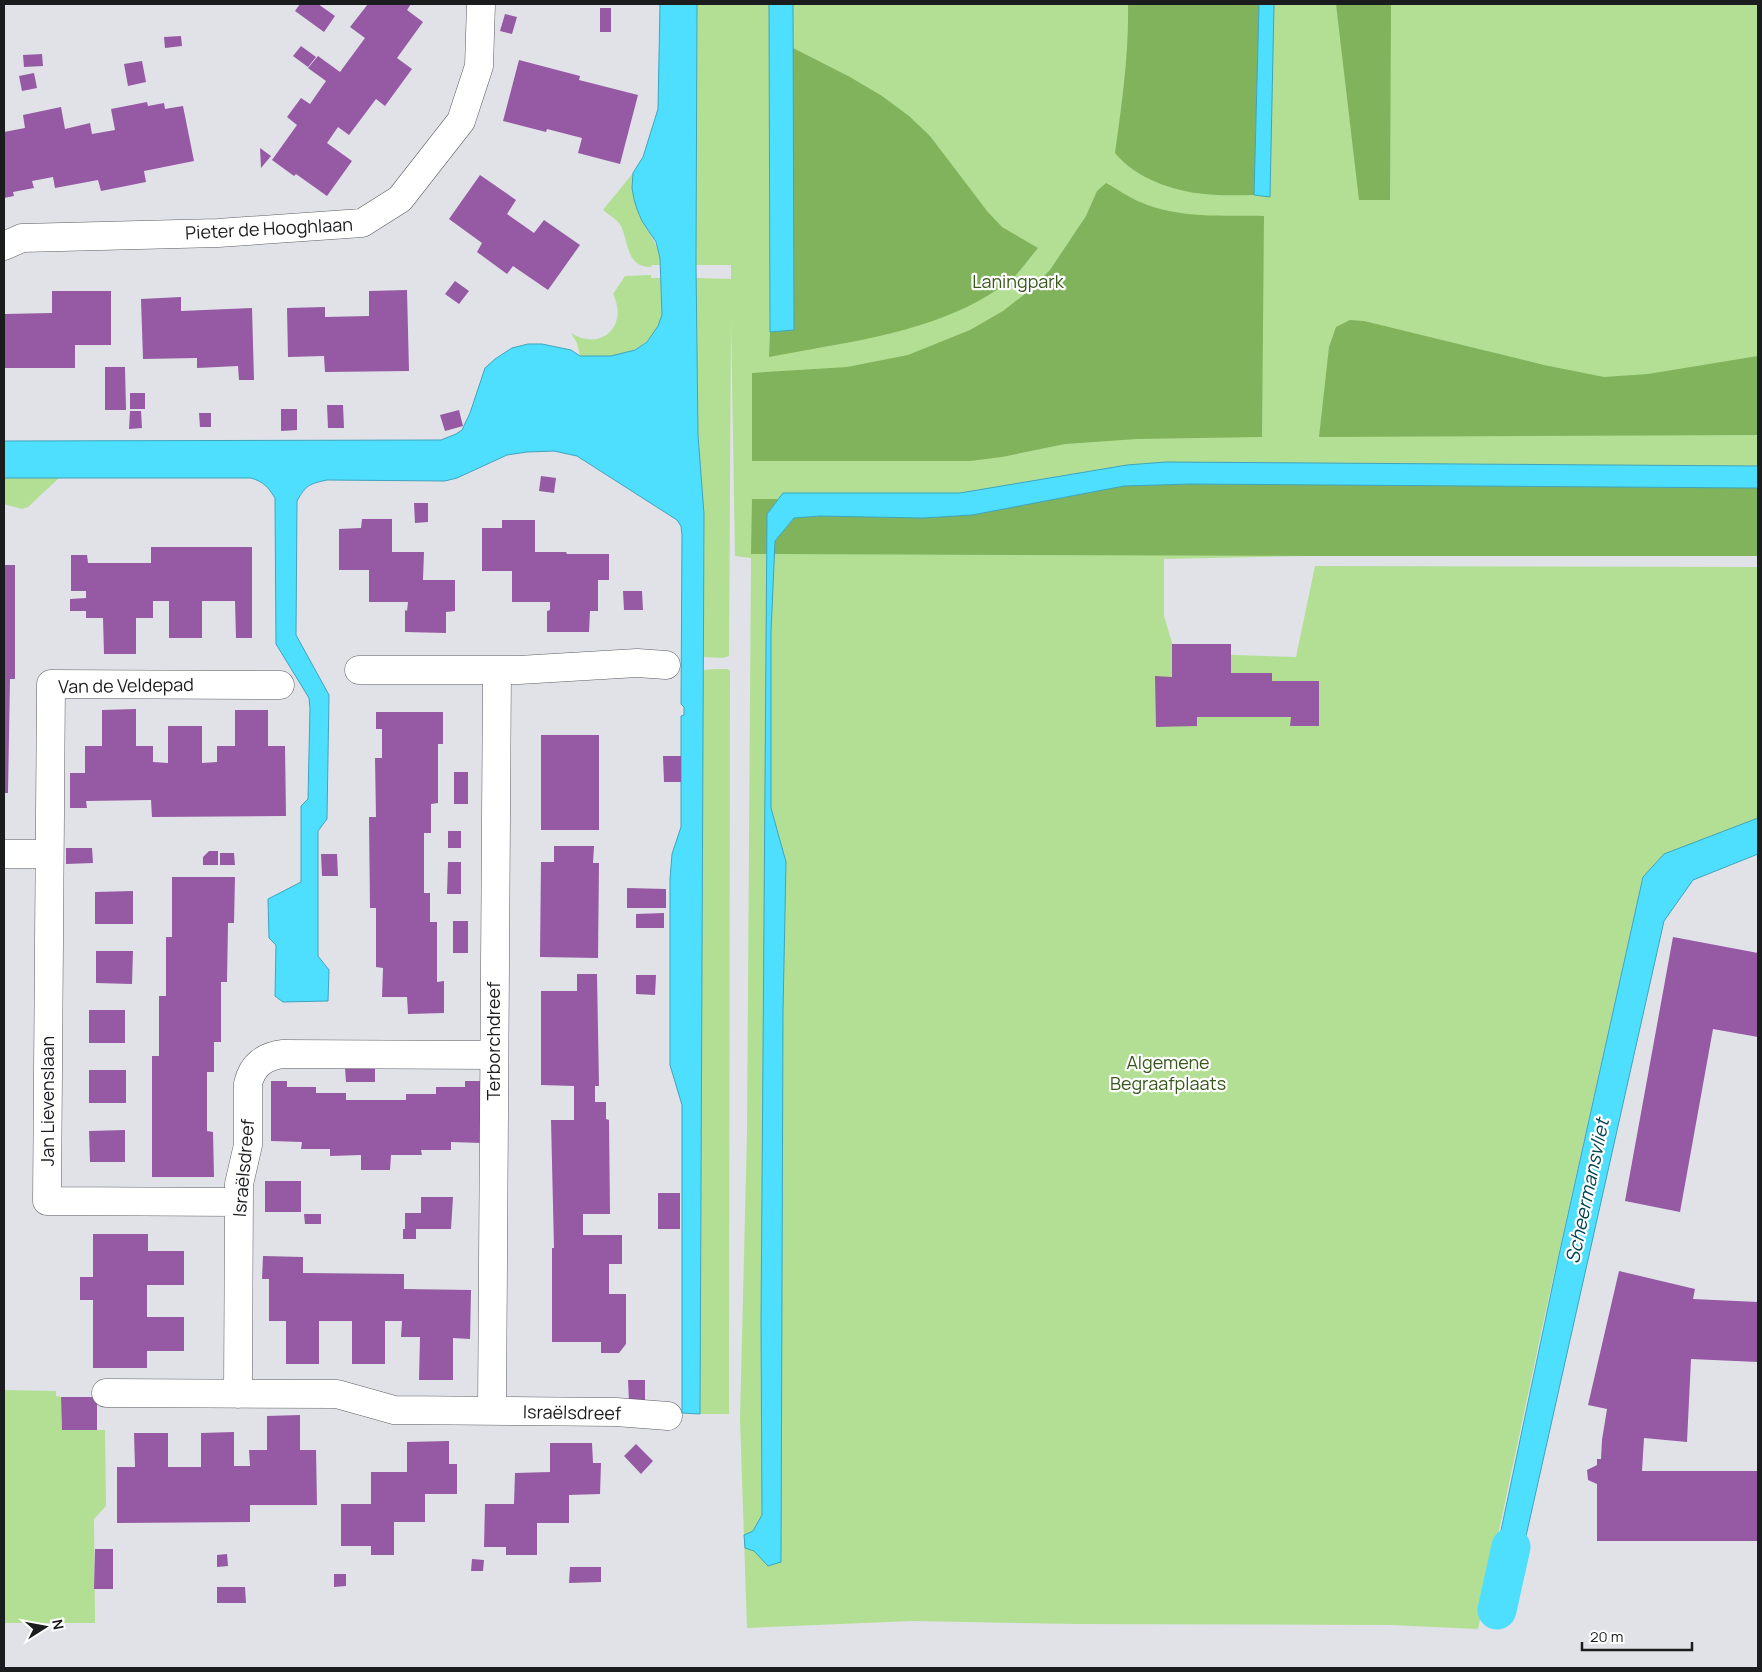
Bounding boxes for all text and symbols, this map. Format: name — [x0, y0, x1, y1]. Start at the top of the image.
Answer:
street label: Pieter de Hooghlaan — [185, 212, 353, 244]
park label: Laningpark — [972, 269, 1065, 293]
street label: Van de Veldepad — [58, 672, 194, 698]
street label: Terborchdreef — [481, 981, 505, 1100]
street label: Jan Lievenslaan — [35, 1036, 59, 1166]
park label: Algemene Begraafplaats — [1110, 1050, 1226, 1095]
water label: Scheermansvliet — [1559, 1114, 1616, 1266]
street label: Israëlsdreef — [227, 1117, 259, 1218]
street label: Israëlsdreef — [523, 1399, 622, 1425]
north arrow — [20, 1602, 70, 1652]
text: N — [48, 1618, 69, 1631]
scale bar — [1582, 1620, 1692, 1652]
text: 20 m — [1590, 1626, 1623, 1647]

